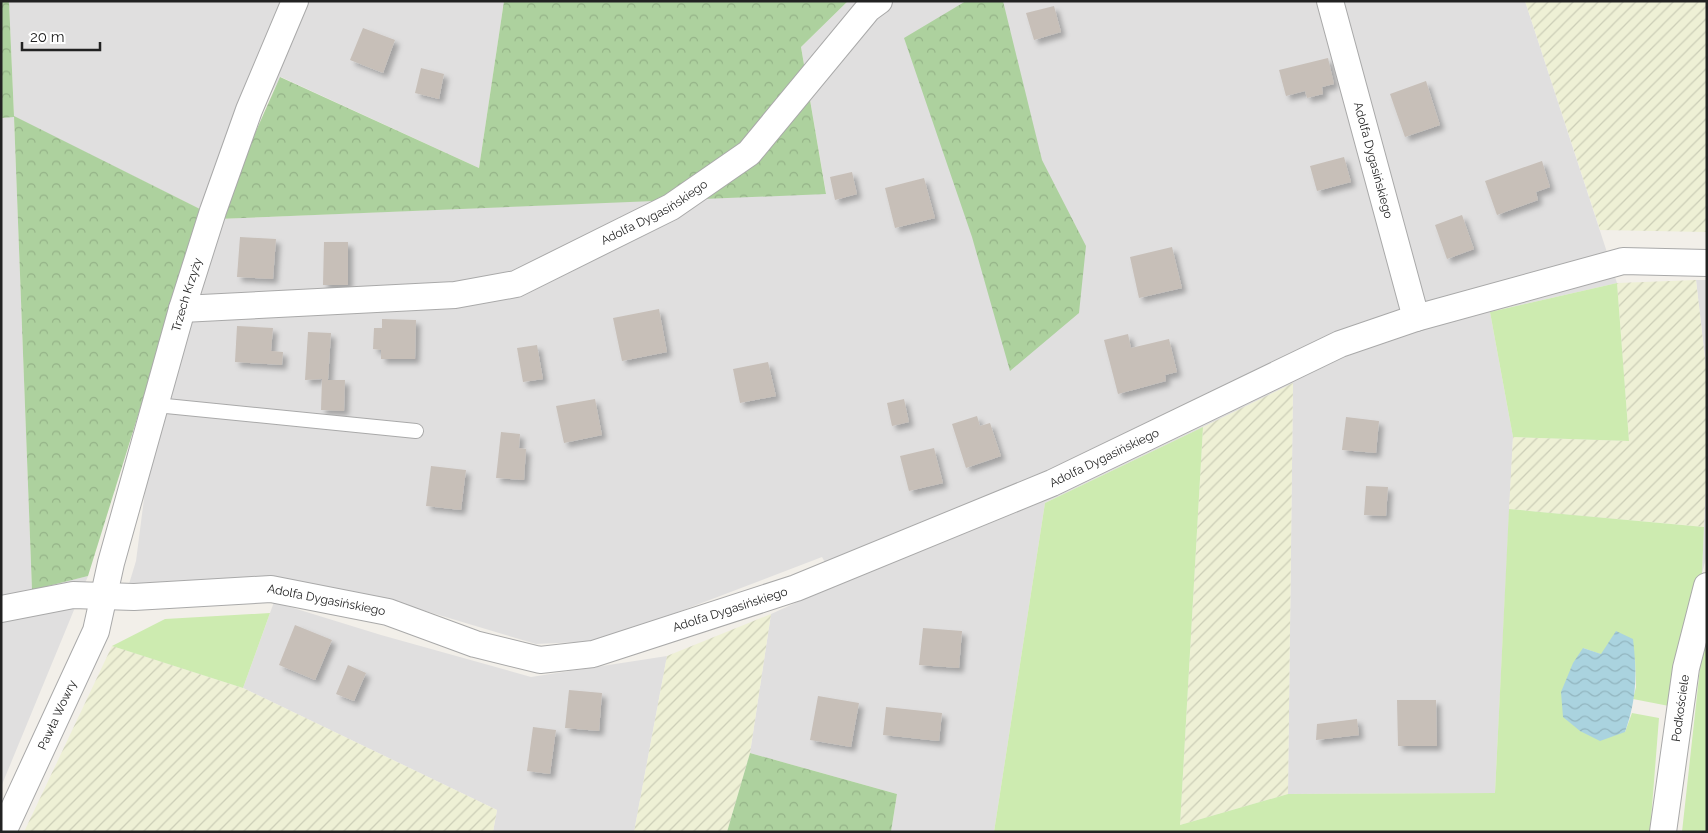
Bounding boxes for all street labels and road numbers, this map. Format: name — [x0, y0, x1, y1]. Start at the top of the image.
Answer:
street label: Adolfa Dygasińskiego — [1351, 100, 1396, 220]
street label: Adolfa Dygasińskiego — [599, 177, 710, 248]
street label: Trzech Krzyży — [169, 255, 205, 333]
street label: Adolfa Dygasińskiego — [1047, 425, 1161, 490]
street label: Adolfa Dygasińskiego — [266, 581, 387, 618]
street label: Adolfa Dygasińskiego — [671, 584, 789, 635]
street label: Podkościele — [1669, 674, 1692, 743]
street label: Pawła Wowry — [35, 677, 80, 752]

